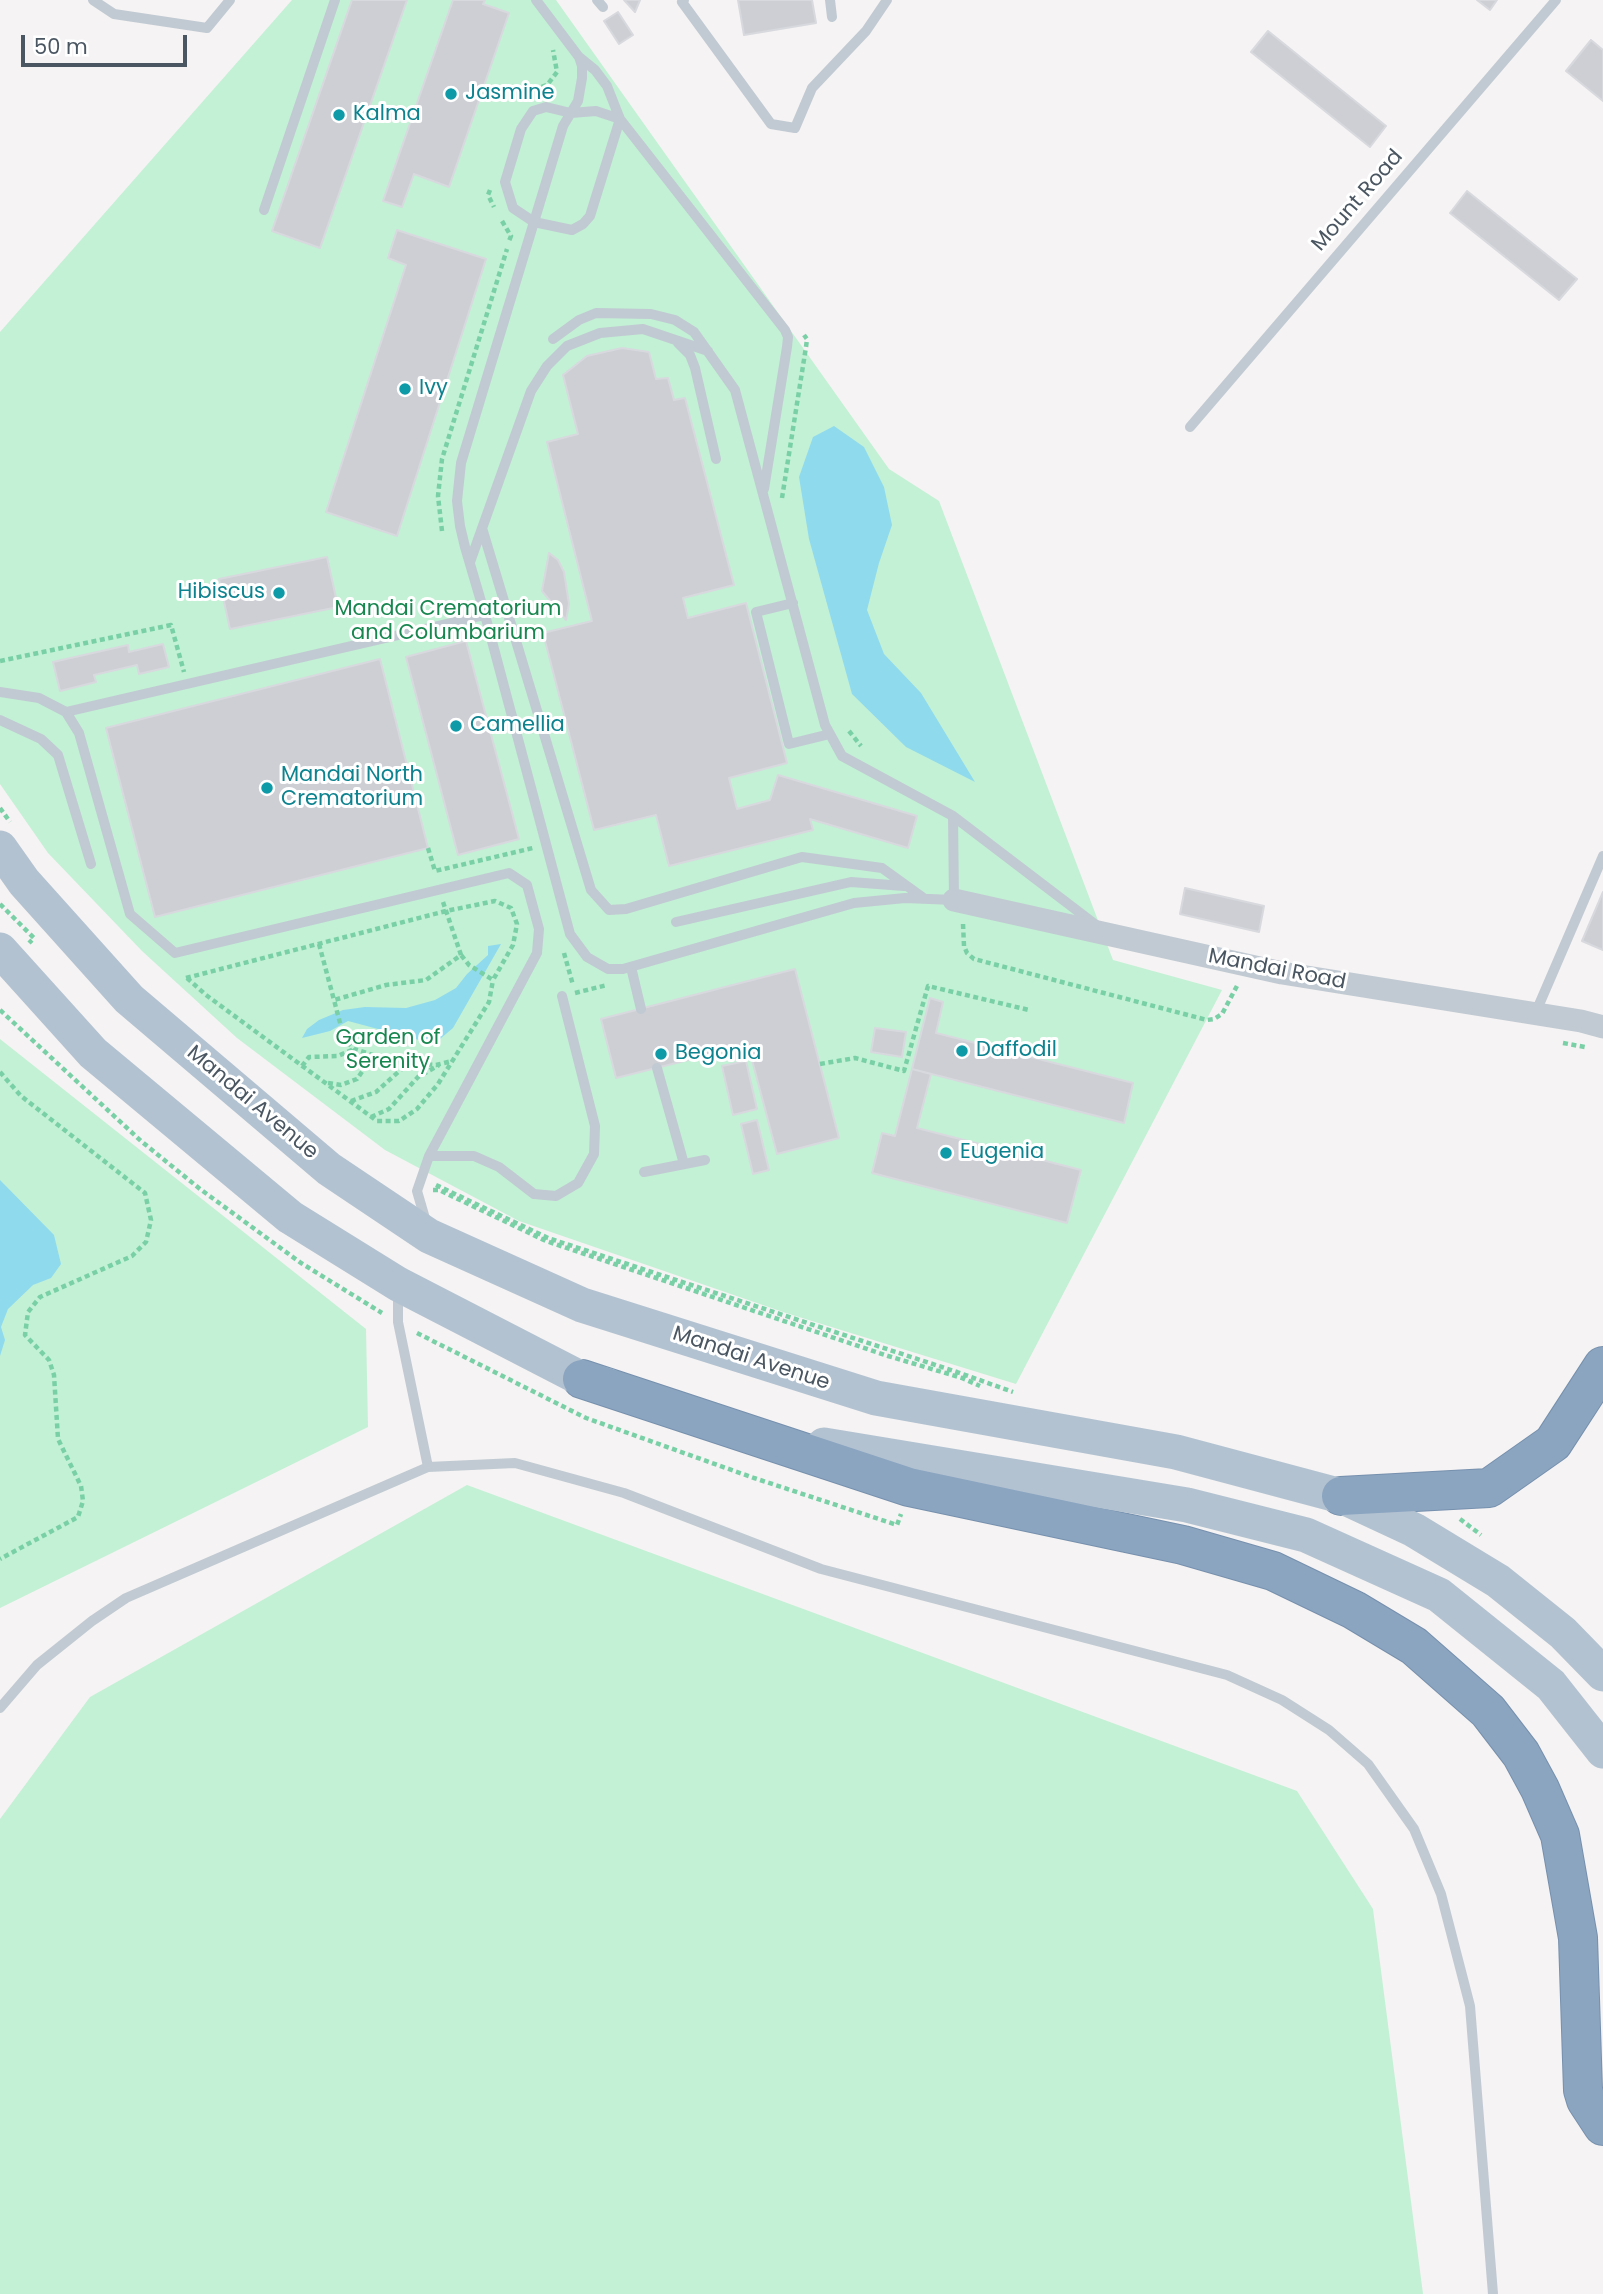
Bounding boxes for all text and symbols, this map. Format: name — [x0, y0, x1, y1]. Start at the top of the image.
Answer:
scale bar — [24, 21, 191, 65]
text: 50 m — [34, 32, 88, 61]
place label: Jasmine — [465, 81, 555, 107]
marker: Jasmine — [443, 86, 459, 102]
place label: Kalma — [353, 102, 421, 128]
marker: Kalma — [331, 107, 347, 123]
street label: Mount Road — [1307, 145, 1409, 257]
place label: Ivy — [419, 376, 448, 402]
marker: Ivy — [397, 381, 413, 397]
place label: Hibiscus — [178, 580, 265, 606]
marker: Hibiscus — [271, 585, 287, 601]
park label: Mandai Crematorium and Columbarium — [335, 597, 561, 647]
place label: Camellia — [470, 713, 565, 739]
marker: Camellia — [448, 718, 464, 734]
place label: Mandai North Crematorium — [281, 763, 423, 813]
marker: Mandai North Crematorium — [259, 780, 275, 796]
street label: Mandai Road — [1206, 944, 1348, 996]
park label: Garden of Serenity — [336, 1026, 440, 1076]
place label: Daffodil — [976, 1038, 1057, 1064]
street label: Mandai Avenue — [181, 1041, 323, 1165]
place label: Begonia — [675, 1041, 761, 1067]
marker: Daffodil — [954, 1043, 970, 1059]
marker: Begonia — [653, 1046, 669, 1062]
place label: Eugenia — [960, 1140, 1044, 1166]
marker: Eugenia — [938, 1145, 954, 1161]
street label: Mandai Avenue — [669, 1322, 833, 1396]

